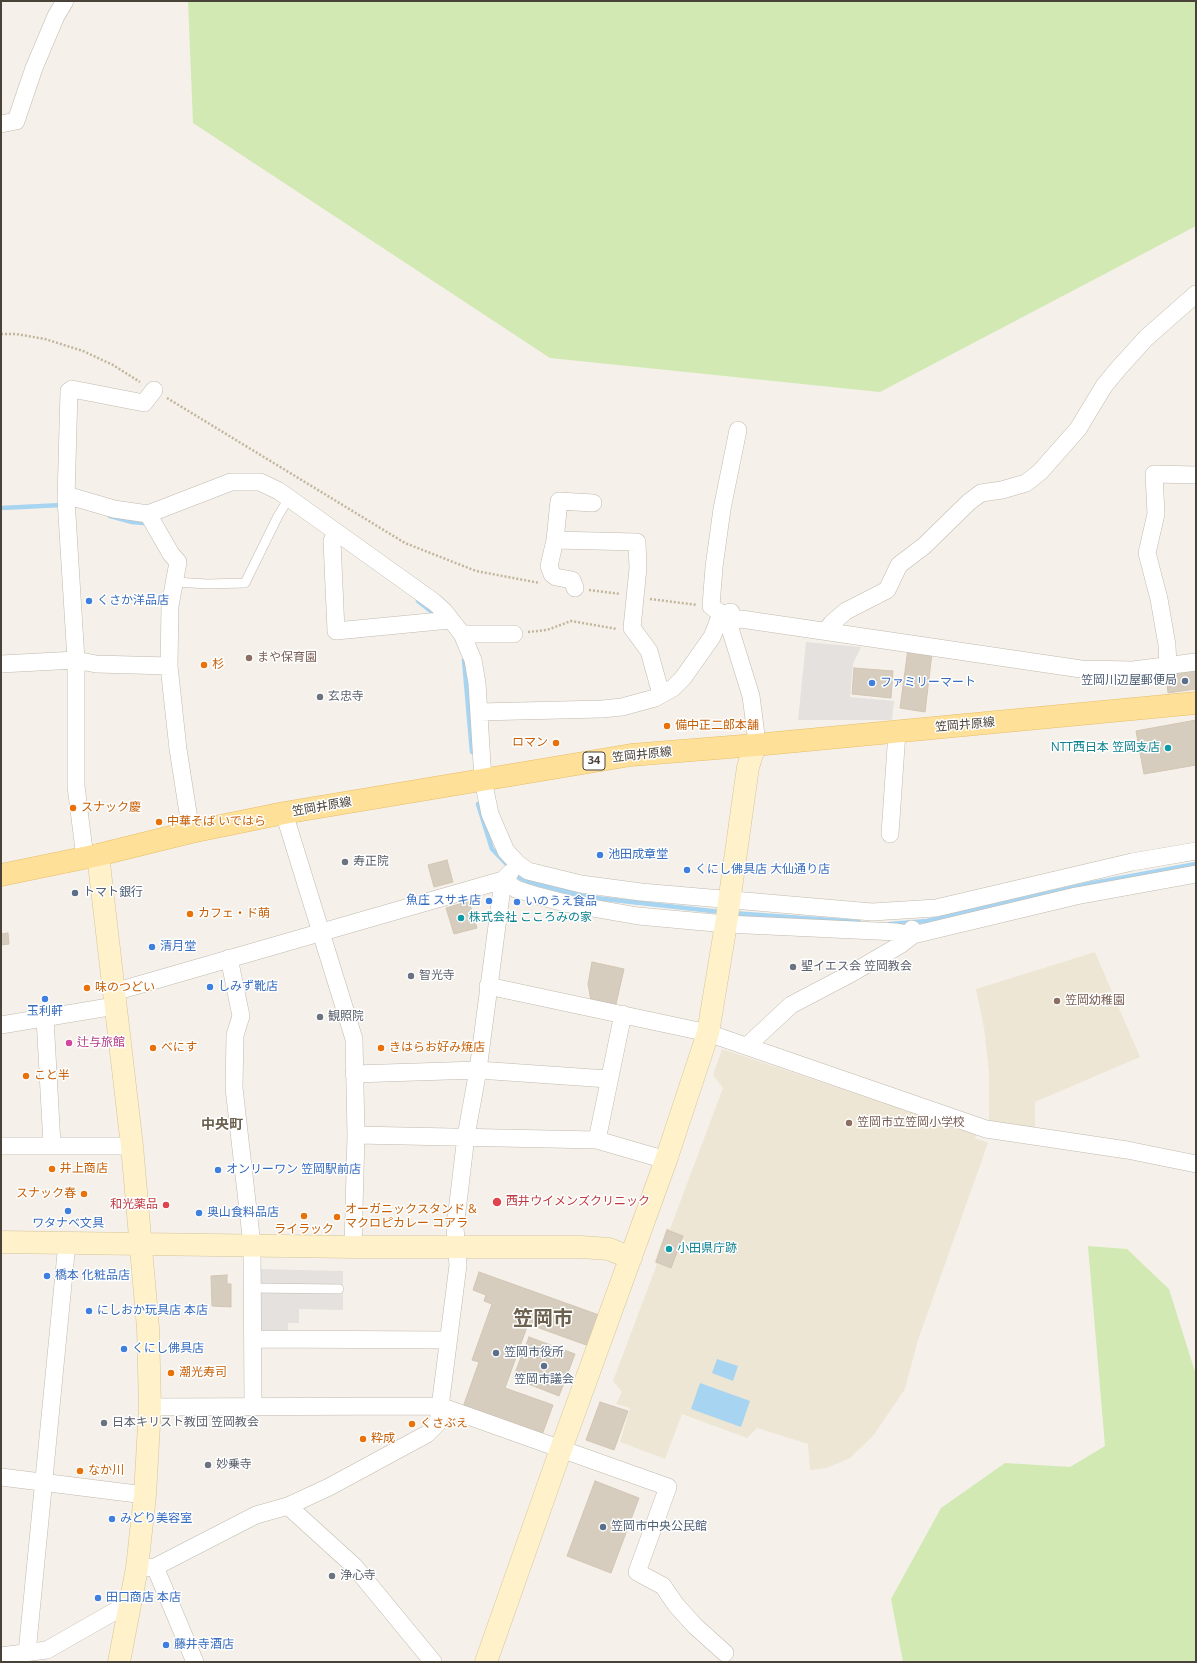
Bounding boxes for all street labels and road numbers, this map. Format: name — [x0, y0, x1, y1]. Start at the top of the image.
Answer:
street label: 笠岡井原線 — [934, 715, 996, 735]
street label: 笠岡井原線 — [611, 745, 673, 765]
road number: 34 — [583, 752, 605, 770]
street label: 笠岡井原線 — [291, 795, 353, 819]

